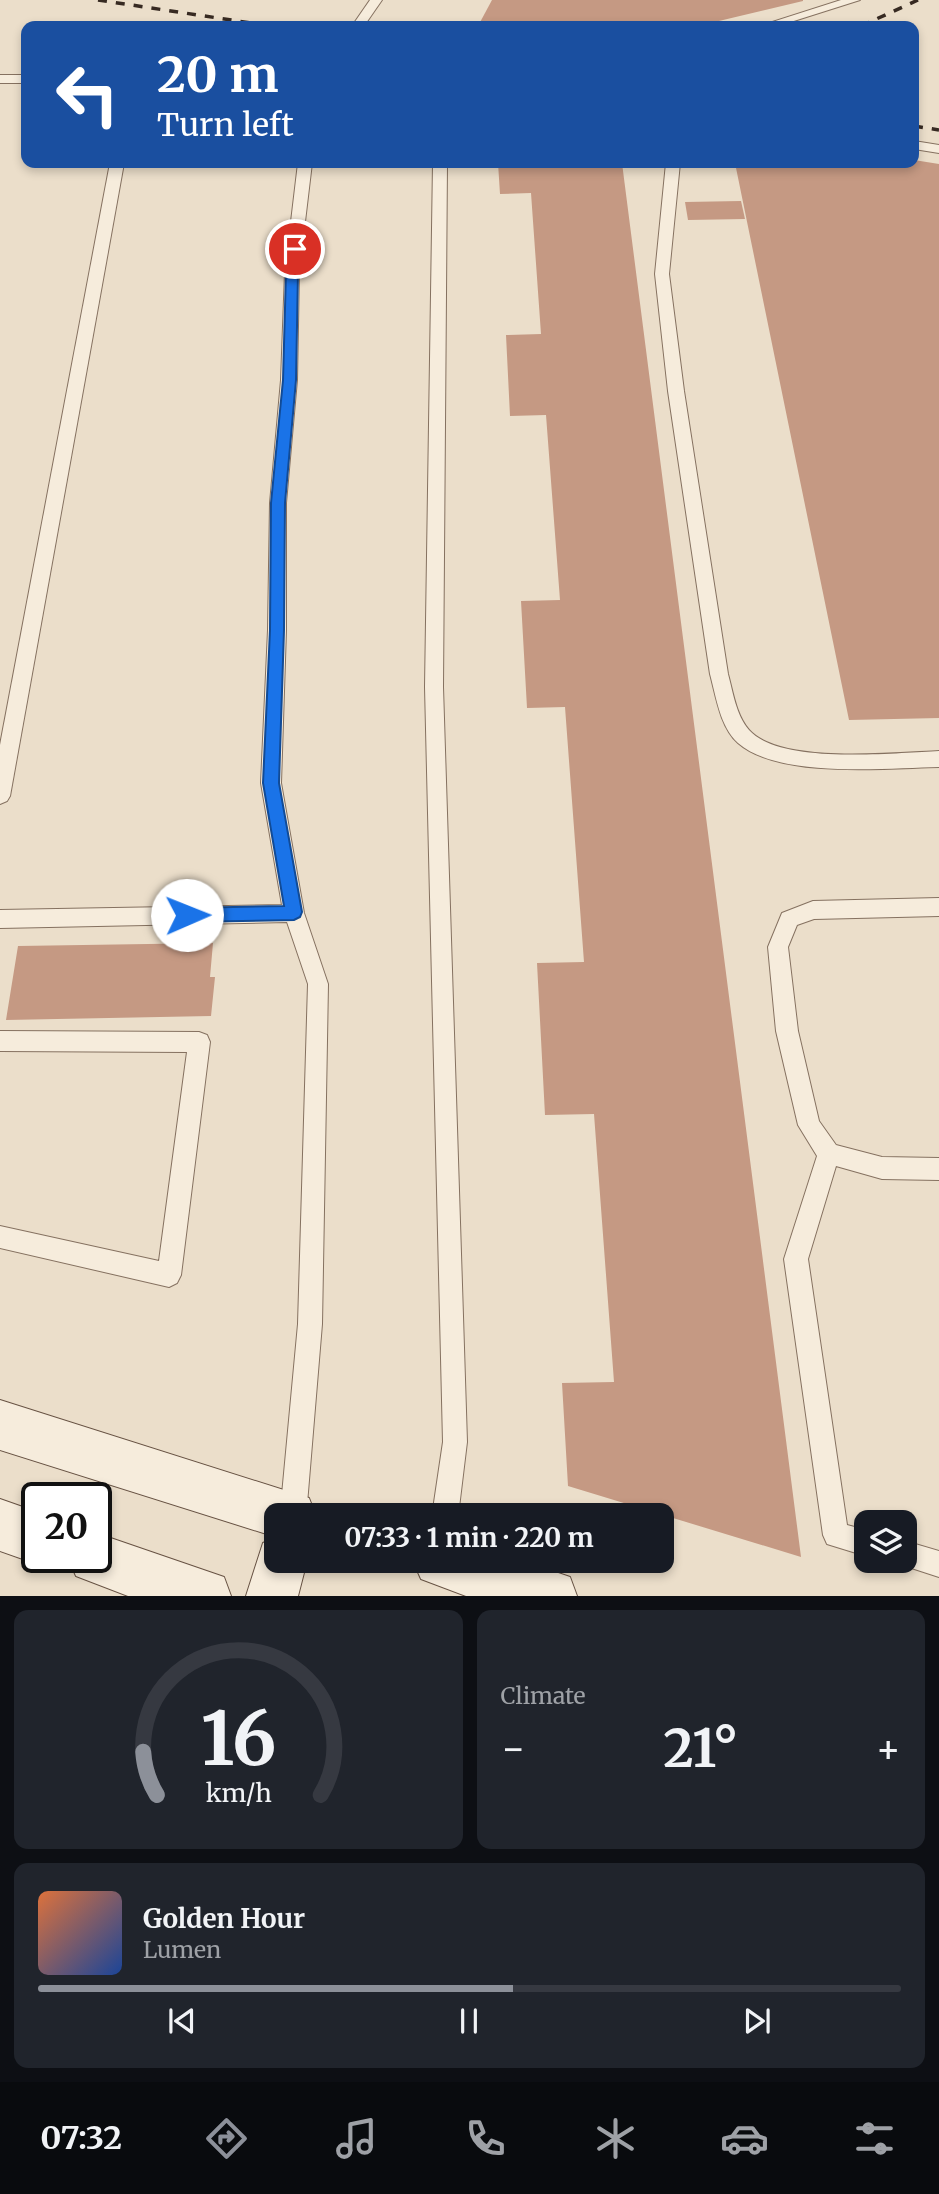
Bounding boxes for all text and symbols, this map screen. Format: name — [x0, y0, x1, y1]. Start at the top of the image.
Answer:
text: 20 m — [157, 44, 278, 105]
icon: left — [42, 49, 133, 140]
text: Turn left — [157, 105, 294, 145]
pin — [265, 219, 325, 279]
icon: arrive — [276, 230, 314, 268]
position arrow — [150, 878, 224, 952]
speed limit sign: 20 — [21, 1482, 112, 1573]
map controls — [854, 1510, 917, 1573]
button: layers — [854, 1510, 917, 1573]
text: 07:33 · 1 min · 220 m — [344, 1521, 594, 1554]
text: Climate — [501, 1681, 586, 1710]
text: 16 — [200, 1694, 276, 1786]
text: 21° — [663, 1716, 738, 1781]
text: − — [501, 1725, 526, 1772]
text: + — [876, 1725, 901, 1772]
text: km/h — [205, 1777, 271, 1809]
text: Golden Hour — [143, 1902, 305, 1935]
text: Lumen — [143, 1935, 221, 1964]
icon: previous — [163, 2002, 201, 2040]
icon: pause — [450, 2002, 488, 2040]
icon: next — [738, 2002, 776, 2040]
icon: directions — [202, 2114, 251, 2163]
icon: music — [332, 2114, 381, 2163]
icon: phone — [461, 2114, 510, 2163]
icon: climate — [591, 2114, 640, 2163]
icon: car — [720, 2114, 769, 2163]
icon: filters — [850, 2114, 899, 2163]
text: 07:32 — [40, 2118, 122, 2158]

